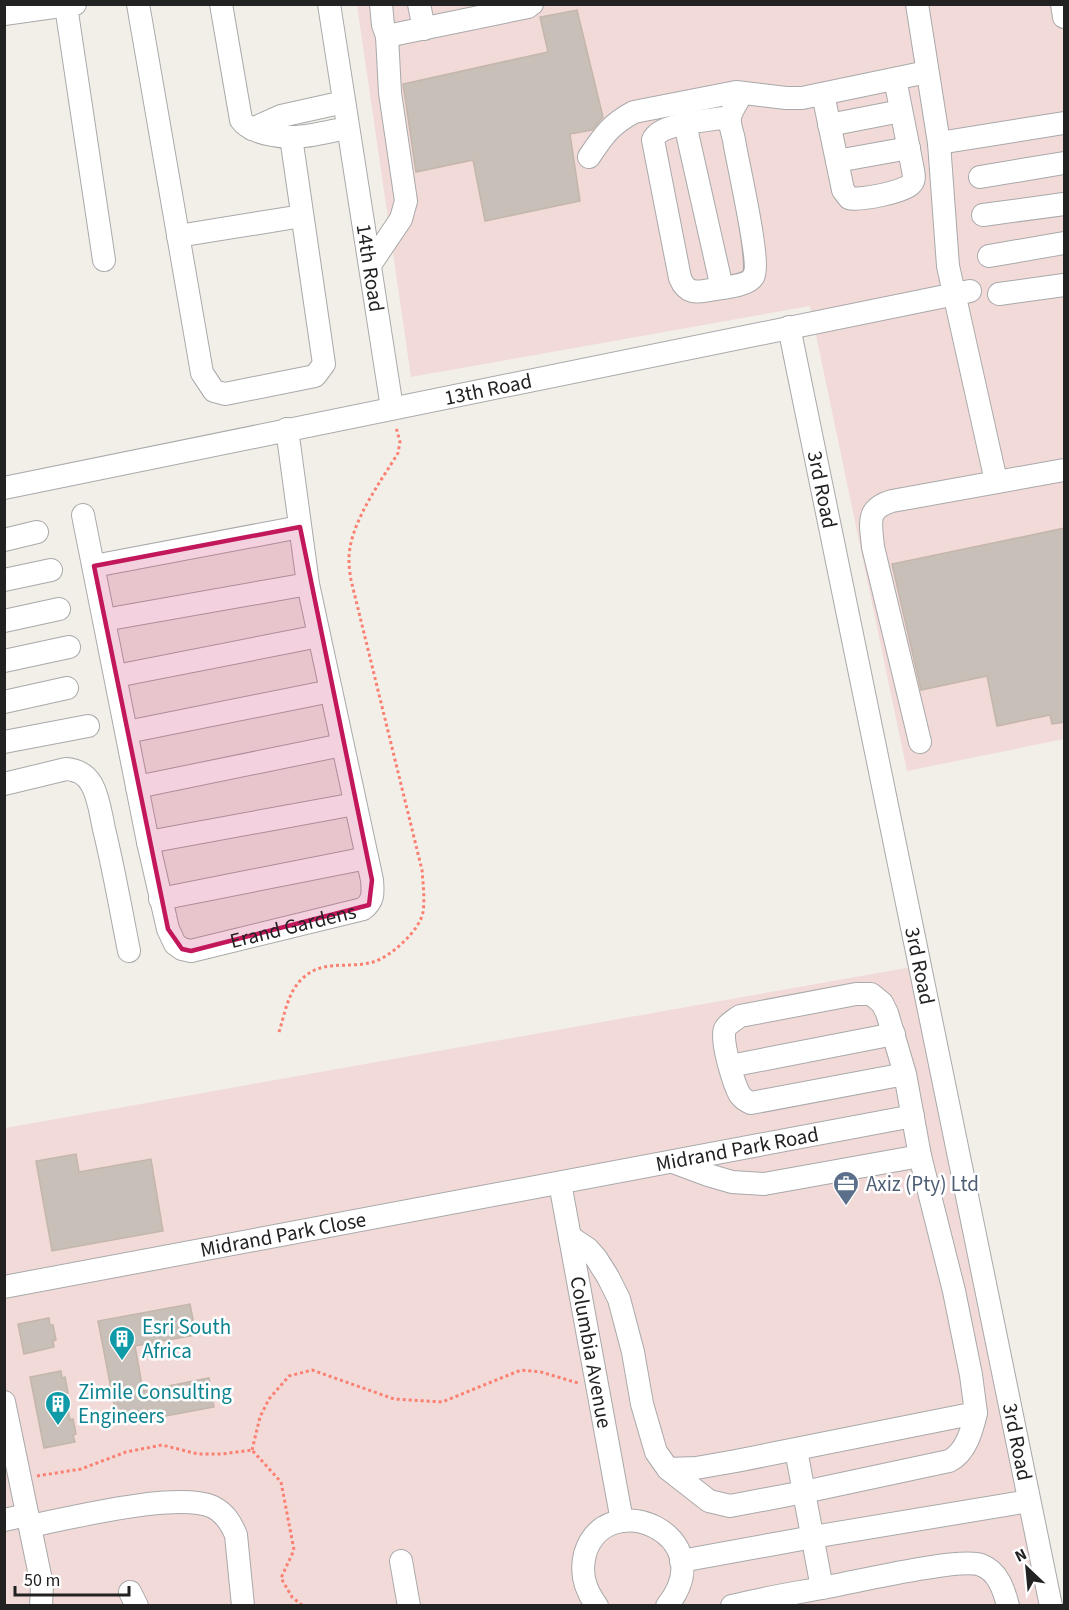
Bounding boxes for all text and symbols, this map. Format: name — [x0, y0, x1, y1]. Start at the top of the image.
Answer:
street label: 14th Road — [348, 222, 392, 314]
street label: 13th Road — [442, 366, 534, 413]
street label: 3rd Road — [800, 448, 845, 531]
street label: Erand Gardens — [227, 896, 359, 956]
street label: 3rd Road — [897, 924, 942, 1007]
street label: Midrand Park Road — [653, 1119, 821, 1179]
office icon: Axiz (Pty) Ltd — [831, 1169, 861, 1207]
place label: Axiz (Pty) Ltd — [866, 1169, 979, 1199]
street label: Midrand Park Close — [198, 1204, 369, 1265]
street label: Columbia Avenue — [562, 1274, 620, 1431]
place label: Esri South Africa — [142, 1312, 231, 1366]
building icon: Esri South Africa — [107, 1324, 137, 1362]
place label: Zimile Consulting Engineers — [78, 1377, 232, 1431]
building icon: Zimile Consulting Engineers — [43, 1389, 73, 1427]
street label: 3rd Road — [995, 1400, 1040, 1483]
north arrow — [997, 1538, 1057, 1598]
text: N — [1011, 1543, 1030, 1568]
scale bar — [15, 1559, 129, 1597]
text: 50 m — [24, 1568, 60, 1593]

